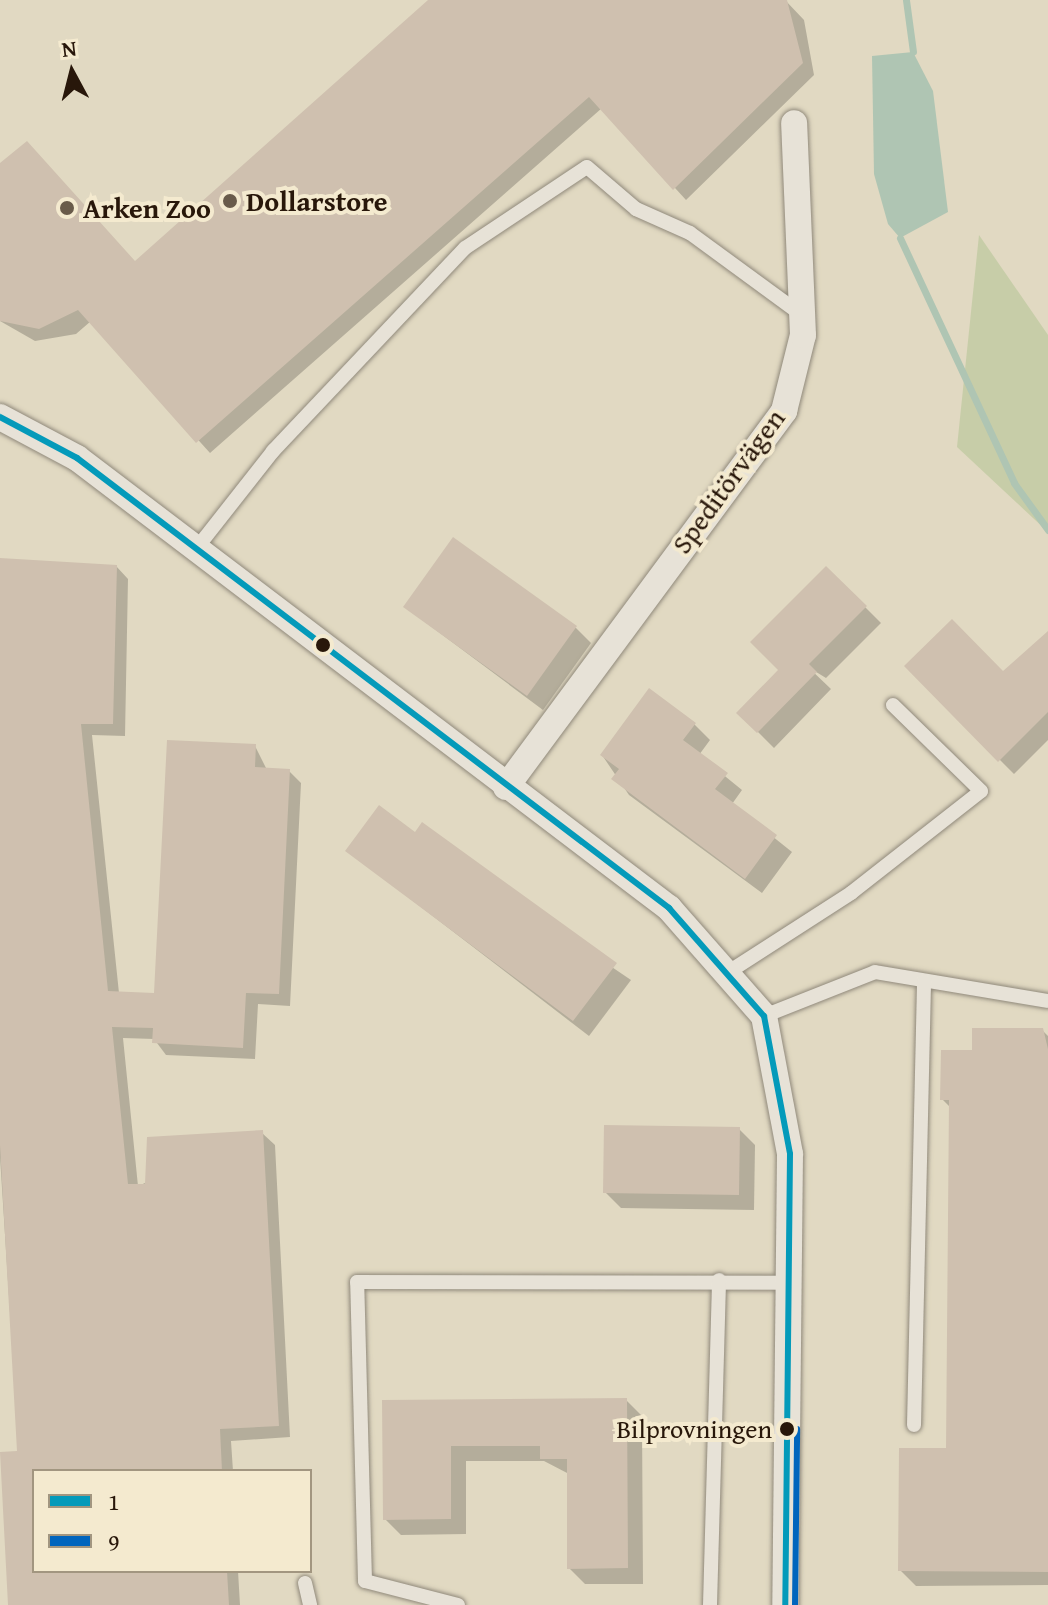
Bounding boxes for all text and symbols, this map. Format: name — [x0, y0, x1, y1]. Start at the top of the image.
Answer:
text: N — [60, 31, 78, 65]
north arrow — [32, 32, 112, 112]
place label: Dollarstore — [246, 184, 387, 218]
place label: Arken Zoo — [83, 191, 211, 225]
marker: Dollarstore — [221, 192, 239, 210]
marker: Arken Zoo — [58, 199, 76, 217]
street label: Speditörvägen — [664, 402, 792, 560]
unlabelled marker — [315, 637, 331, 653]
place label: Bilprovningen — [616, 1413, 772, 1445]
marker: Bilprovningen — [779, 1421, 795, 1437]
legend — [32, 1469, 312, 1573]
text: 1 — [108, 1484, 120, 1519]
text: 9 — [108, 1524, 120, 1559]

